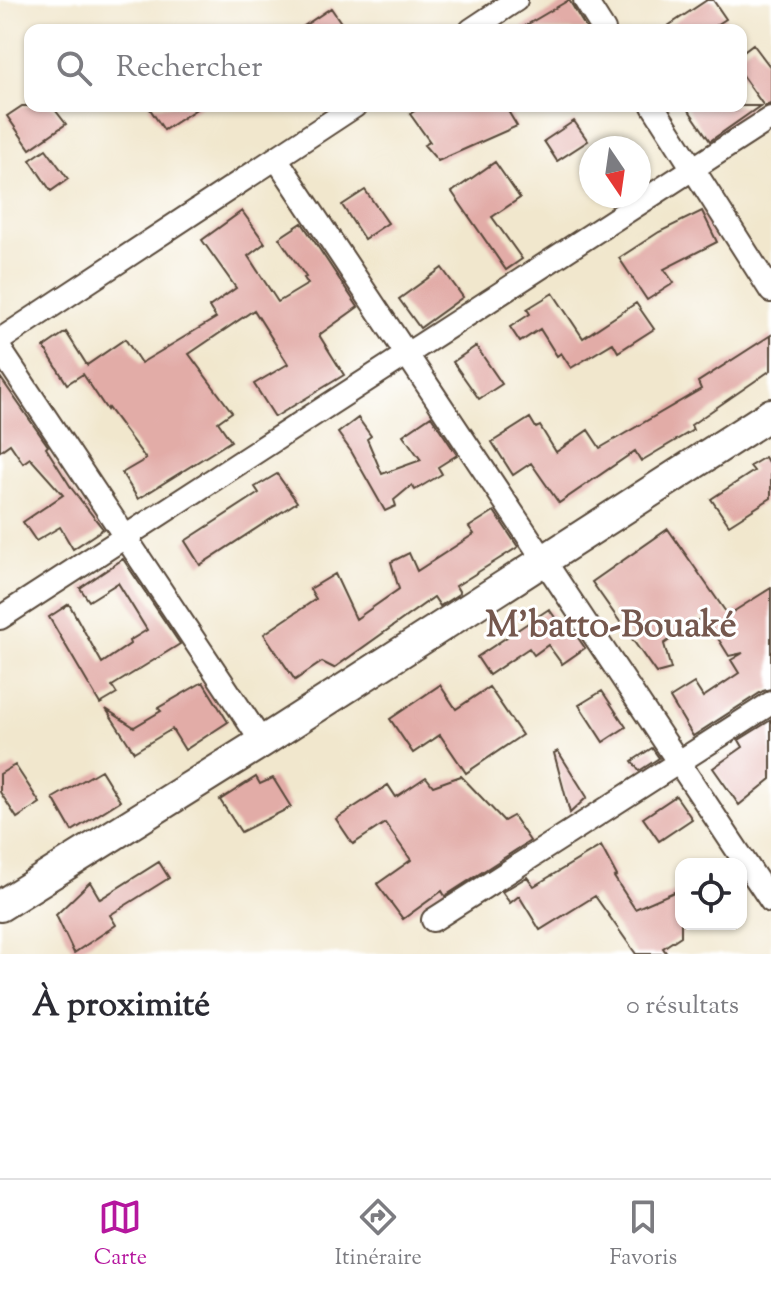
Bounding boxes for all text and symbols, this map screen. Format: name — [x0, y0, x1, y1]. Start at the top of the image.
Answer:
search box — [24, 24, 747, 112]
icon: search — [52, 46, 96, 90]
text: Rechercher — [116, 47, 263, 90]
north arrow — [579, 136, 651, 208]
district label: M'batto-Bouaké — [485, 601, 737, 653]
map controls — [675, 858, 747, 930]
button: locate — [675, 858, 747, 930]
text: À proximité — [32, 982, 210, 1031]
text: 0 résultats — [626, 988, 739, 1025]
tab: Carte — [94, 1195, 147, 1275]
tab: Itinéraire — [335, 1195, 422, 1275]
tab: Favoris — [609, 1195, 677, 1275]

